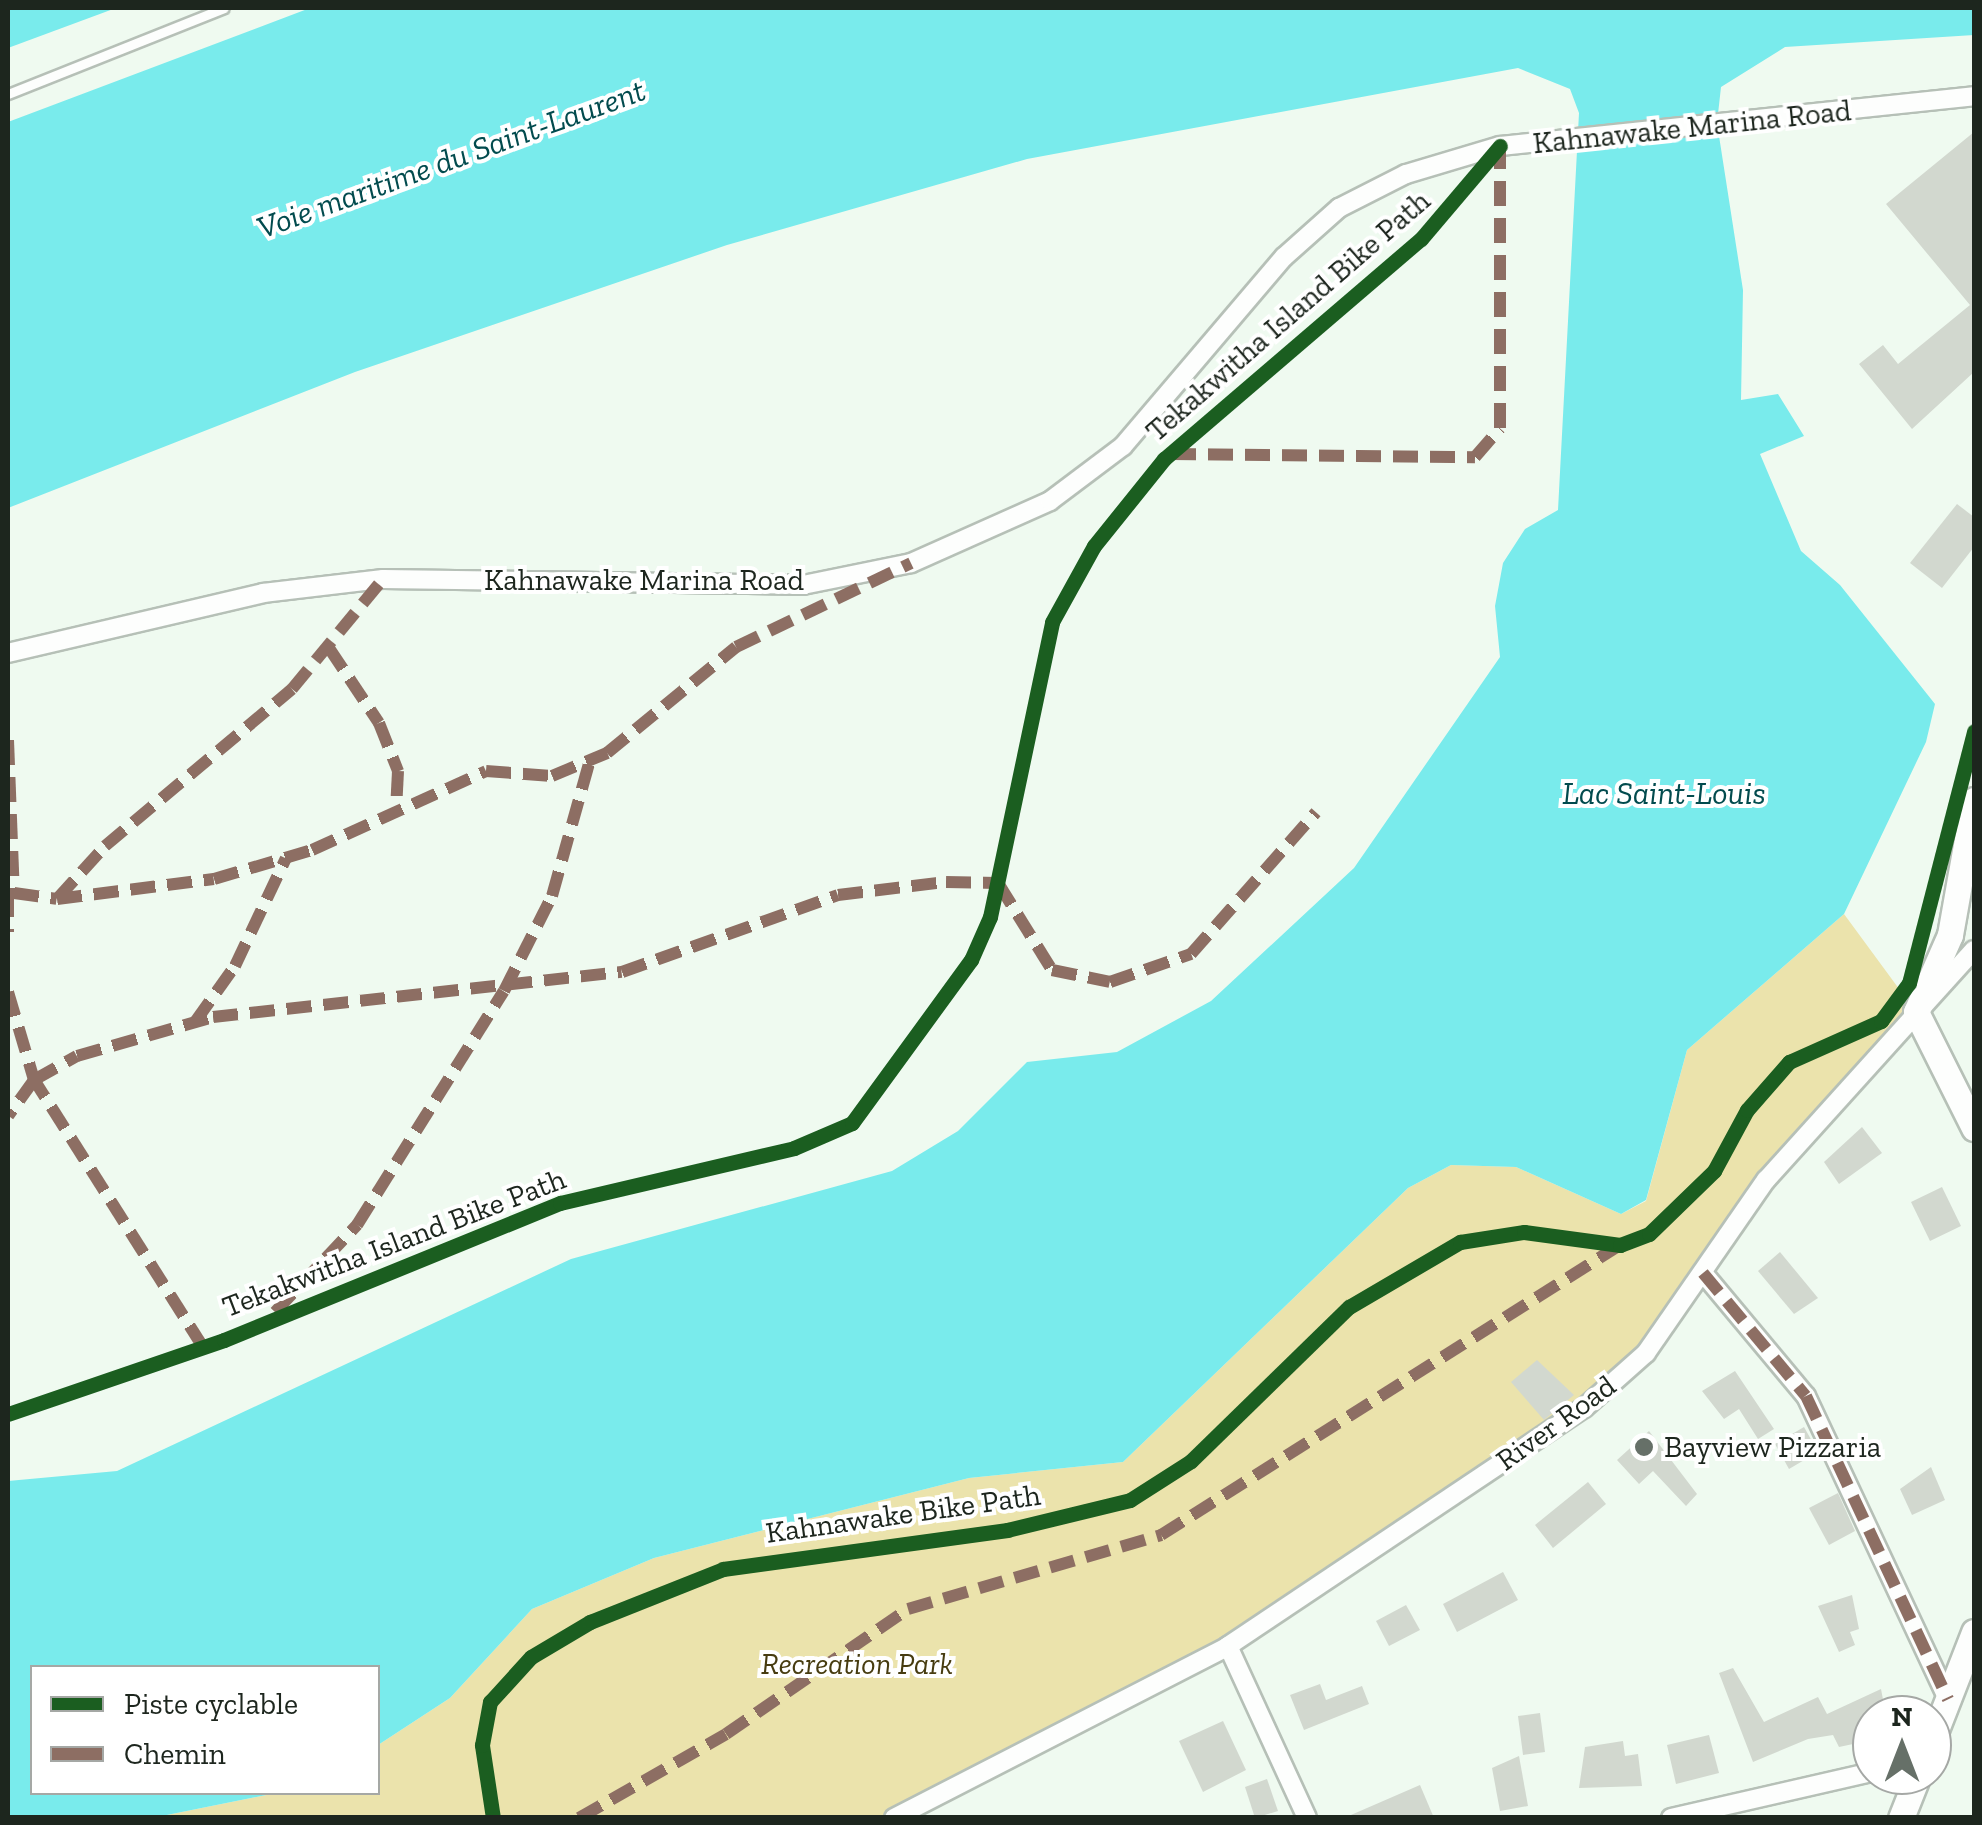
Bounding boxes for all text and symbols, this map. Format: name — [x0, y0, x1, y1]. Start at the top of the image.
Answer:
water label: Voie maritime du Saint-Laurent — [252, 71, 650, 247]
street label: Kahnawake Marina Road — [1531, 92, 1853, 162]
street label: Tekakwitha Island Bike Path — [1139, 183, 1437, 449]
street label: Kahnawake Marina Road — [484, 562, 804, 598]
water label: Lac Saint-Louis — [1562, 774, 1766, 812]
street label: Tekakwitha Island Bike Path — [217, 1161, 571, 1325]
street label: River Road — [1489, 1368, 1623, 1478]
place label: Bayview Pizzaria — [1664, 1429, 1882, 1465]
marker: Bayview Pizzaria — [1633, 1436, 1655, 1458]
street label: Kahnawake Bike Path — [763, 1477, 1043, 1551]
park label: Recreation Park — [761, 1646, 953, 1682]
legend — [30, 1665, 380, 1795]
text: Piste cyclable — [124, 1686, 298, 1722]
north arrow — [1852, 1695, 1952, 1795]
text: N — [1891, 1700, 1913, 1733]
text: Chemin — [124, 1736, 226, 1772]

